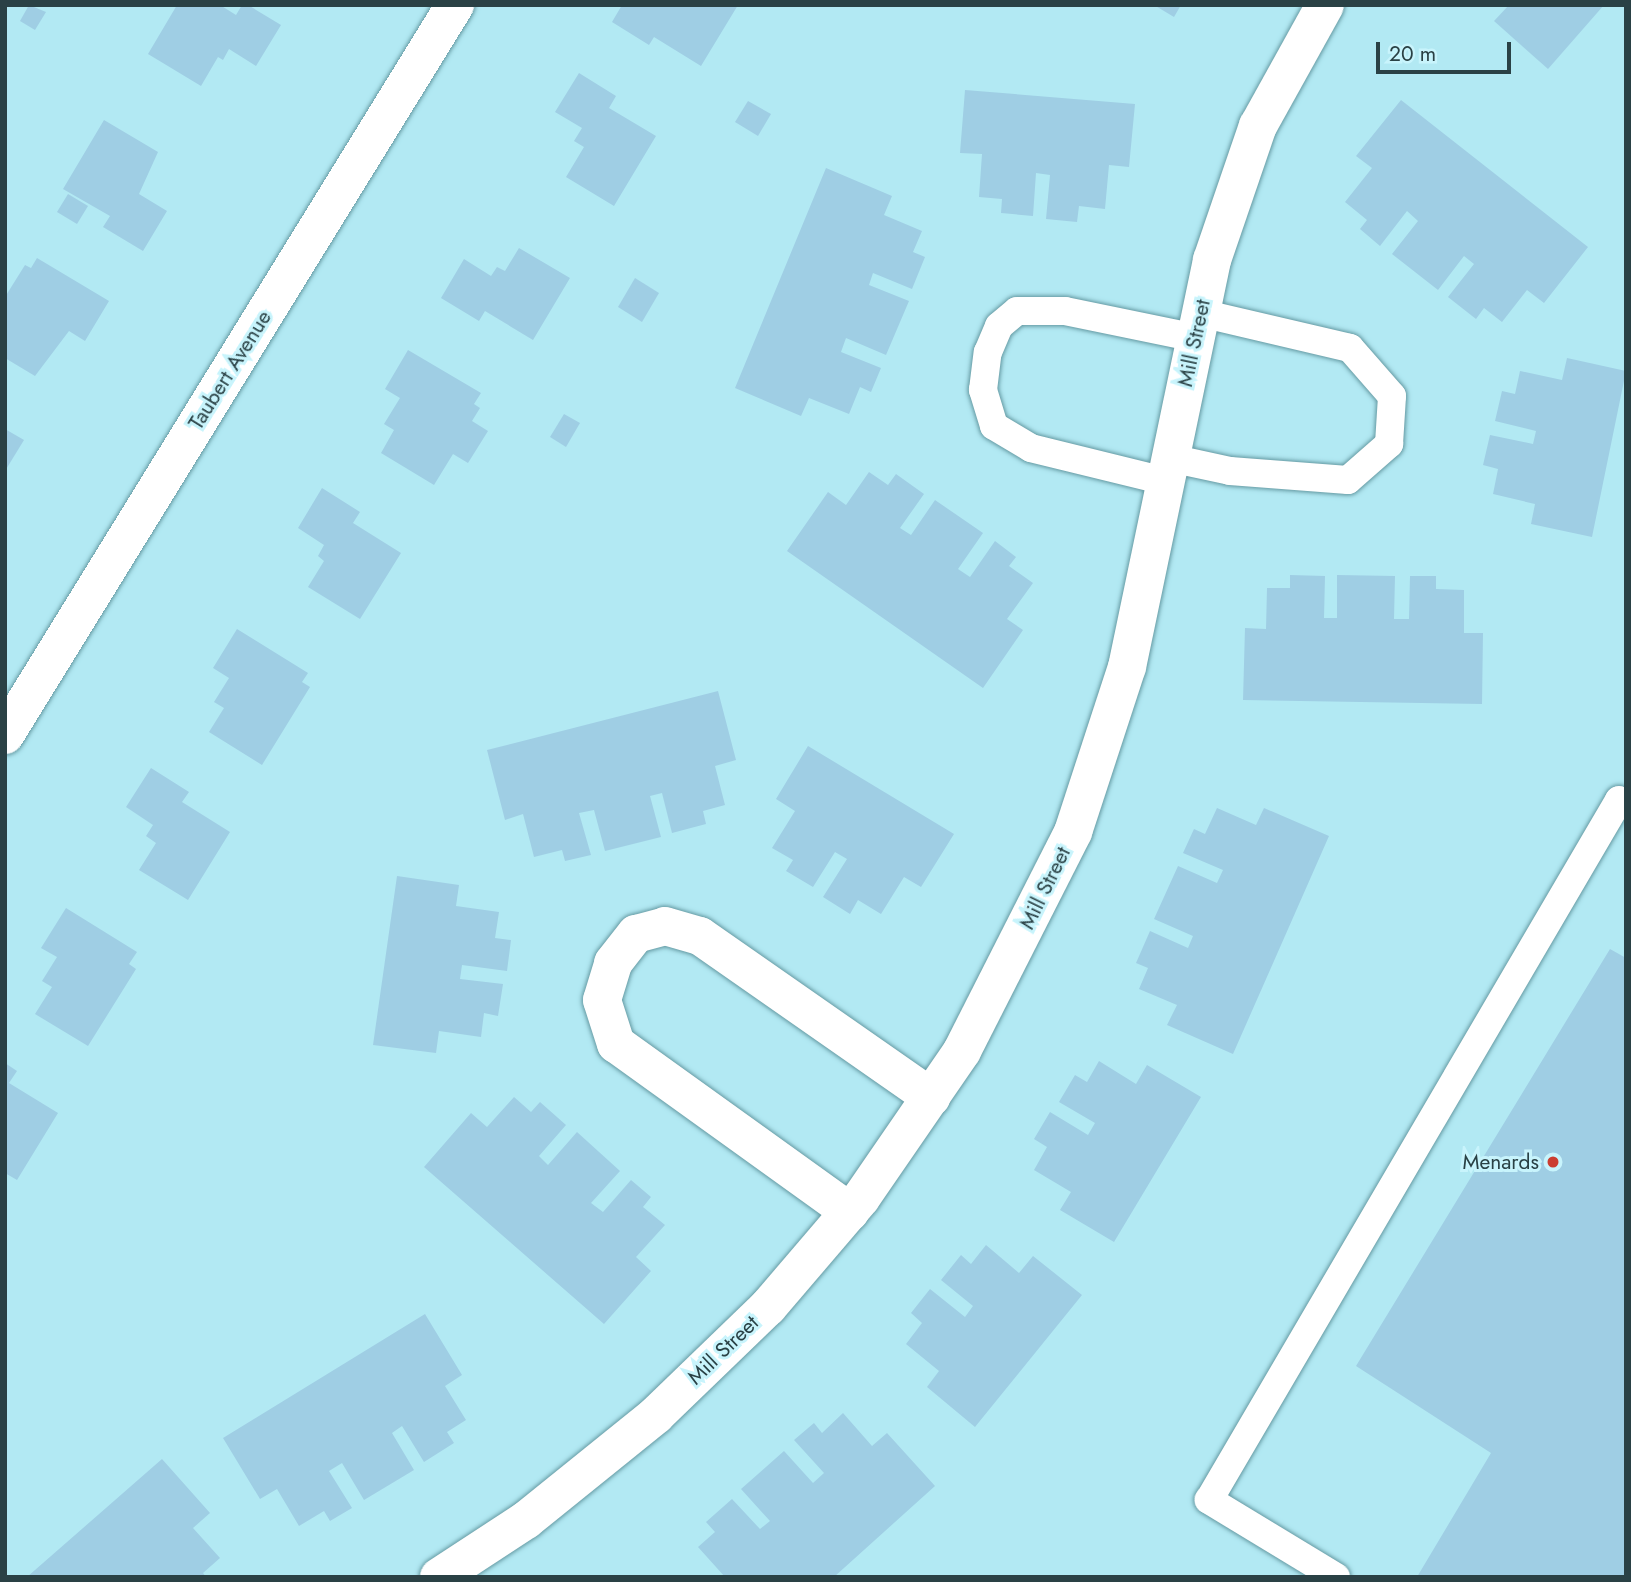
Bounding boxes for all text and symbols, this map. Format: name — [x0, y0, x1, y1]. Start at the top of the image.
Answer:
scale bar — [1379, 28, 1514, 72]
text: 20 m — [1389, 39, 1436, 69]
street label: Mill Street — [1172, 297, 1216, 389]
street label: Taubert Avenue — [183, 306, 277, 434]
street label: Mill Street — [1014, 843, 1076, 933]
place label: Menards — [1462, 1149, 1539, 1175]
marker: Menards — [1545, 1154, 1561, 1170]
street label: Mill Street — [682, 1310, 764, 1390]

